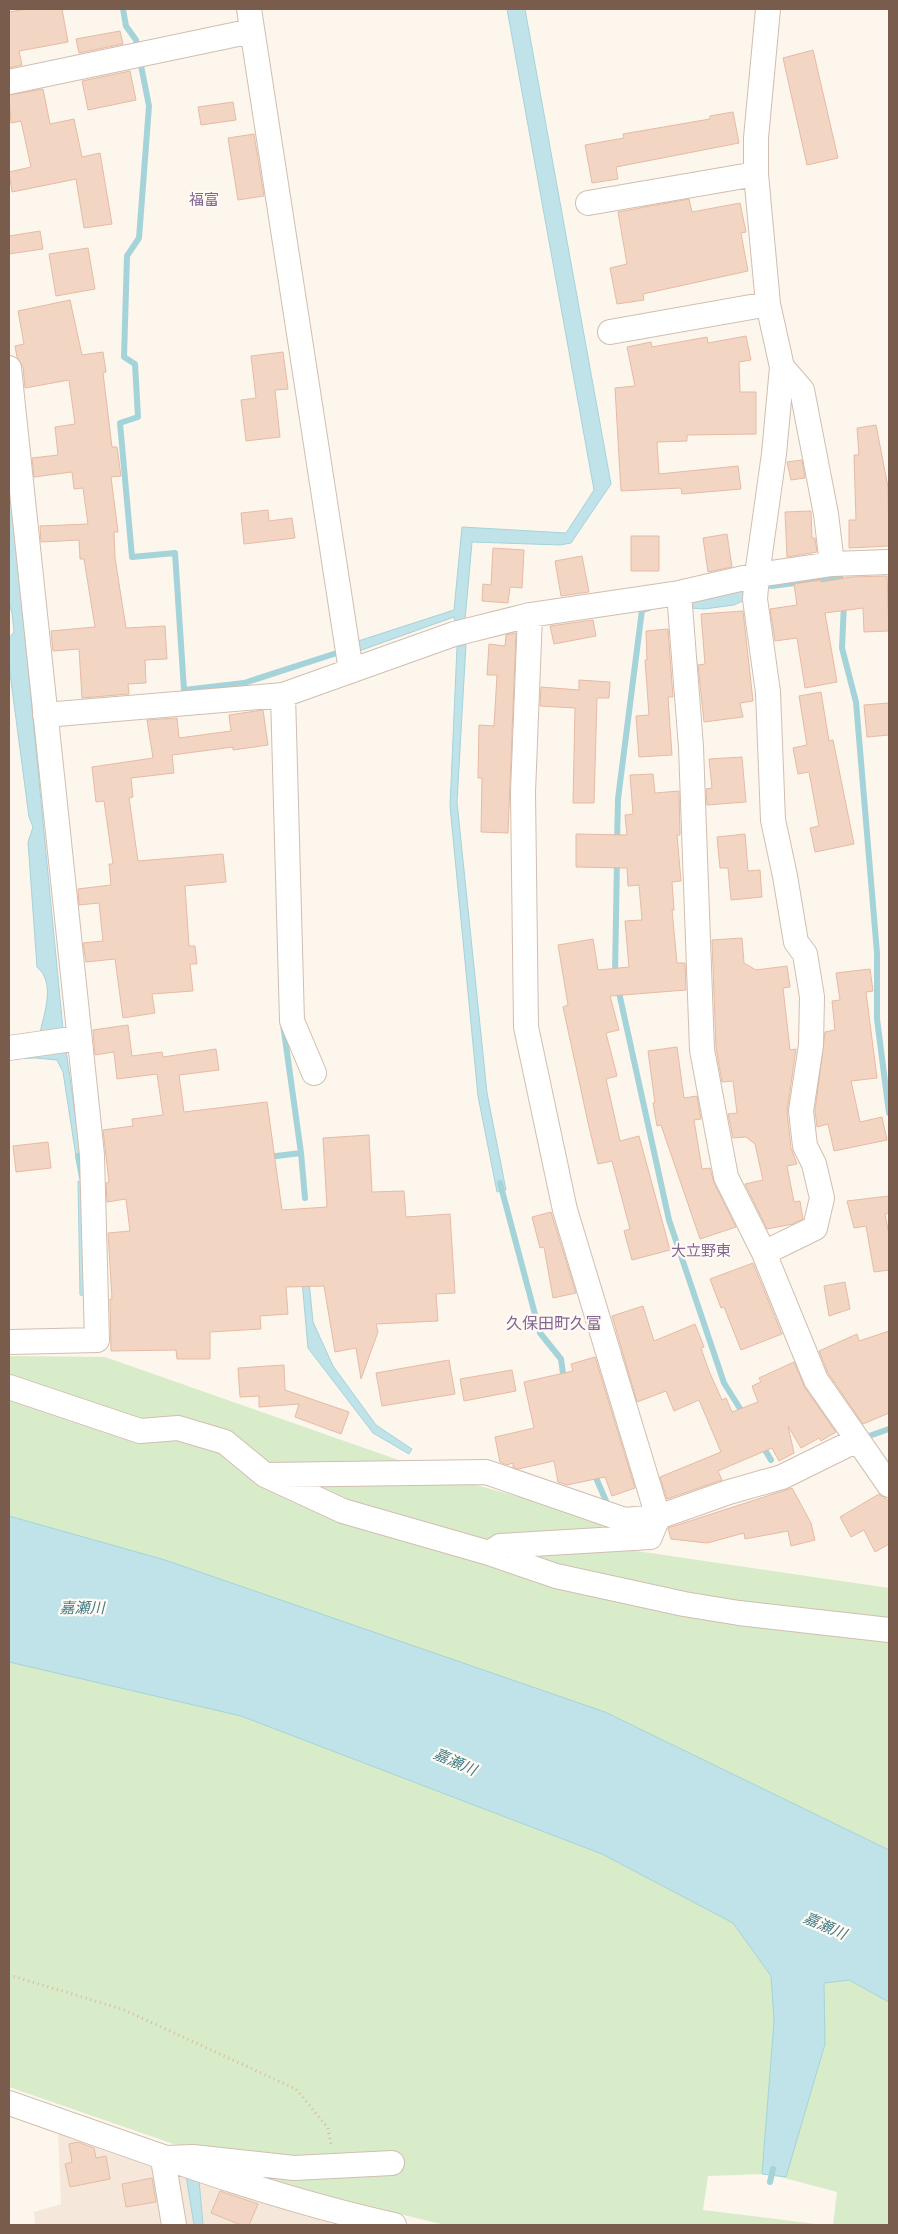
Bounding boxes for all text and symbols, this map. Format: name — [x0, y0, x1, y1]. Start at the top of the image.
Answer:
district label: 福富 — [189, 191, 219, 209]
district label: 大立野東 — [671, 1242, 731, 1260]
district label: 久保田町久富 — [506, 1314, 602, 1334]
water label: 嘉瀬川 — [59, 1599, 106, 1617]
water label: 嘉瀬川 — [431, 1745, 481, 1780]
water label: 嘉瀬川 — [801, 1909, 851, 1944]

